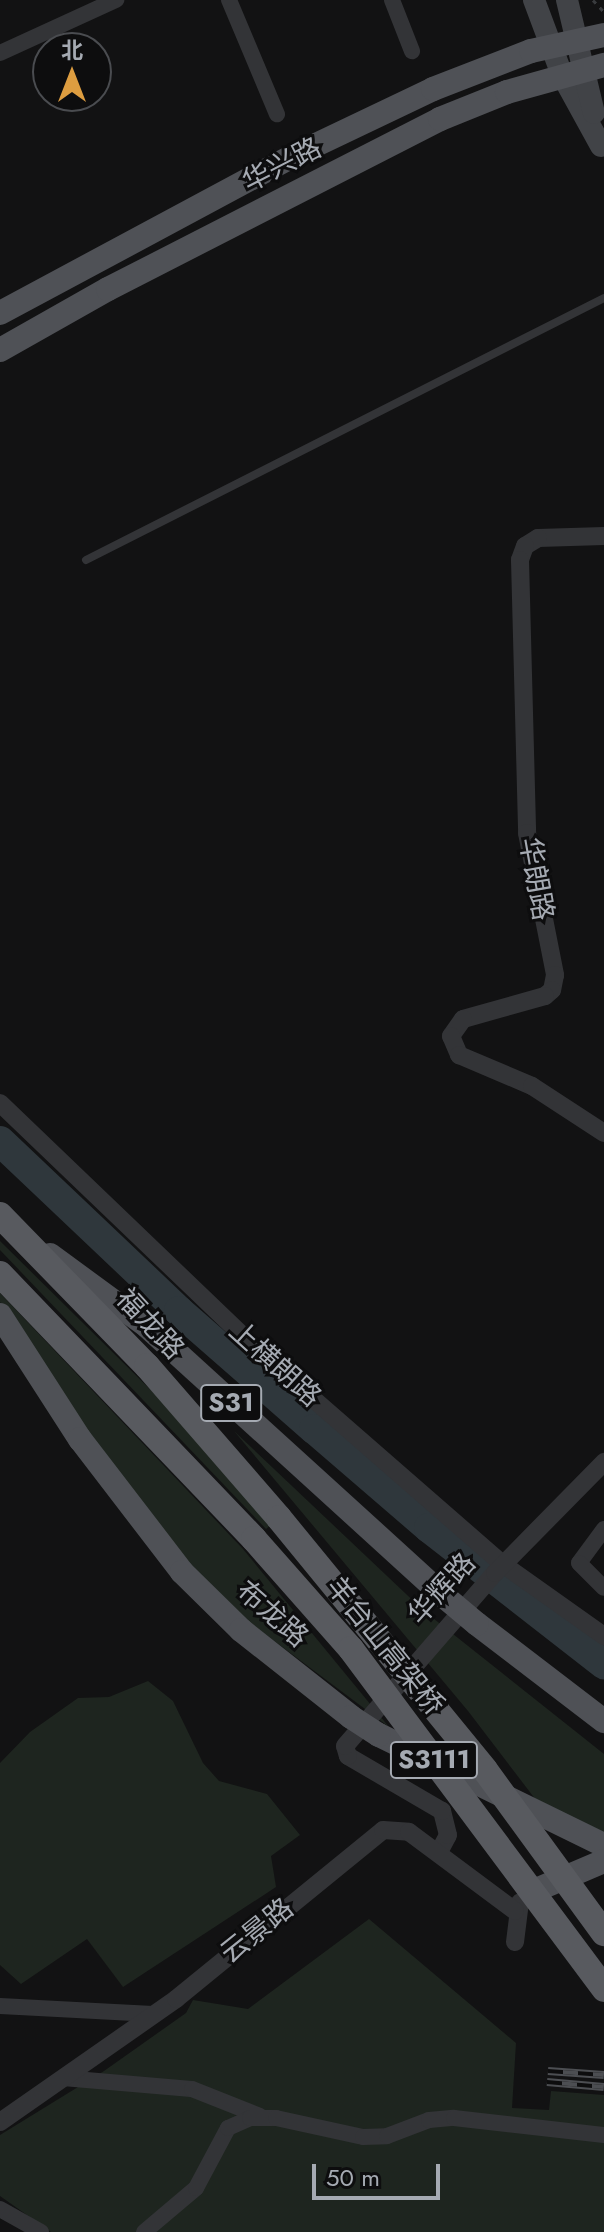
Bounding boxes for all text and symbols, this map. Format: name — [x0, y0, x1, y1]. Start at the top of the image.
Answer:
north arrow — [32, 32, 112, 112]
text: 北 — [61, 34, 83, 66]
street label: 华兴路 — [237, 131, 327, 199]
street label: 华朗路 — [512, 835, 560, 923]
street label: 福龙路 — [109, 1282, 191, 1366]
street label: 上横朗路 — [222, 1314, 328, 1414]
road number: S31 — [199, 1381, 263, 1425]
street label: 华辉路 — [401, 1547, 483, 1631]
street label: 羊台山高架桥 — [319, 1570, 451, 1722]
street label: 布龙路 — [229, 1574, 315, 1654]
road number: S3111 — [388, 1738, 480, 1782]
street label: 云景路 — [214, 1892, 300, 1970]
scale bar — [316, 2148, 444, 2198]
text: 50 m — [326, 2160, 380, 2195]

